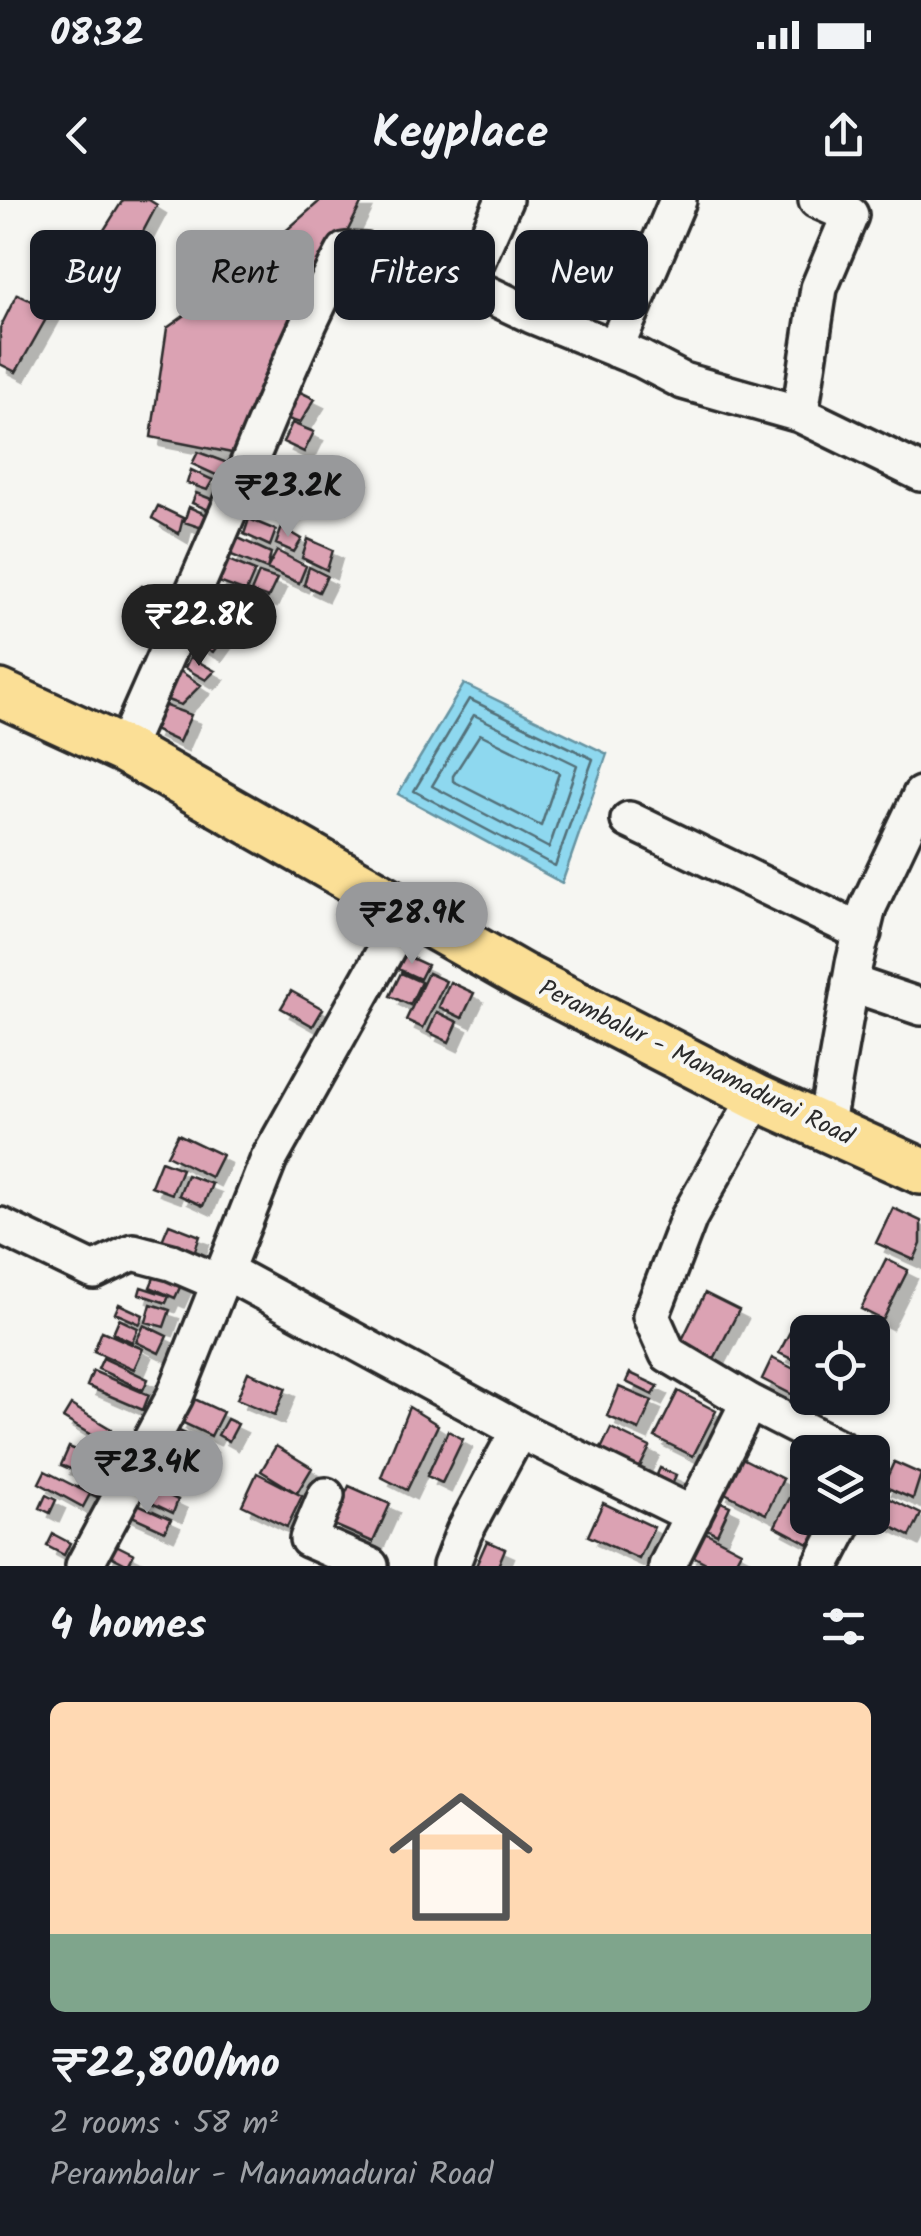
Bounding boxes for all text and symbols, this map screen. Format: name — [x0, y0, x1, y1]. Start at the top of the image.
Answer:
text: 08:32 — [50, 5, 144, 65]
text: Keyplace — [373, 99, 548, 171]
icon: back — [50, 108, 105, 163]
icon: share — [816, 108, 871, 163]
chip: Buy — [30, 230, 156, 320]
chip: Rent — [176, 230, 314, 320]
chip: Filters — [334, 230, 495, 320]
chip: New — [515, 230, 648, 320]
pin: ₹23.2K — [207, 455, 369, 540]
text: ₹23.2K — [233, 462, 343, 513]
pin: ₹22.8K — [118, 584, 280, 669]
text: ₹22.8K — [144, 591, 254, 642]
pin: ₹28.9K — [331, 882, 493, 967]
text: ₹28.9K — [358, 889, 466, 940]
street label: Perambalur - Manamadurai Road — [532, 969, 862, 1158]
map controls — [790, 1315, 890, 1535]
button: locate — [790, 1315, 890, 1415]
pin: ₹23.4K — [66, 1431, 228, 1516]
button: layers — [790, 1435, 890, 1535]
text: ₹23.4K — [93, 1438, 201, 1489]
text: 4 homes — [50, 1593, 206, 1660]
icon: filters — [816, 1599, 871, 1654]
icon: home — [371, 1767, 551, 1947]
text: ₹22,800/mo — [50, 2032, 280, 2099]
text: 2 rooms · 58 m² — [50, 2099, 278, 2150]
text: Perambalur - Manamadurai Road — [50, 2150, 493, 2201]

